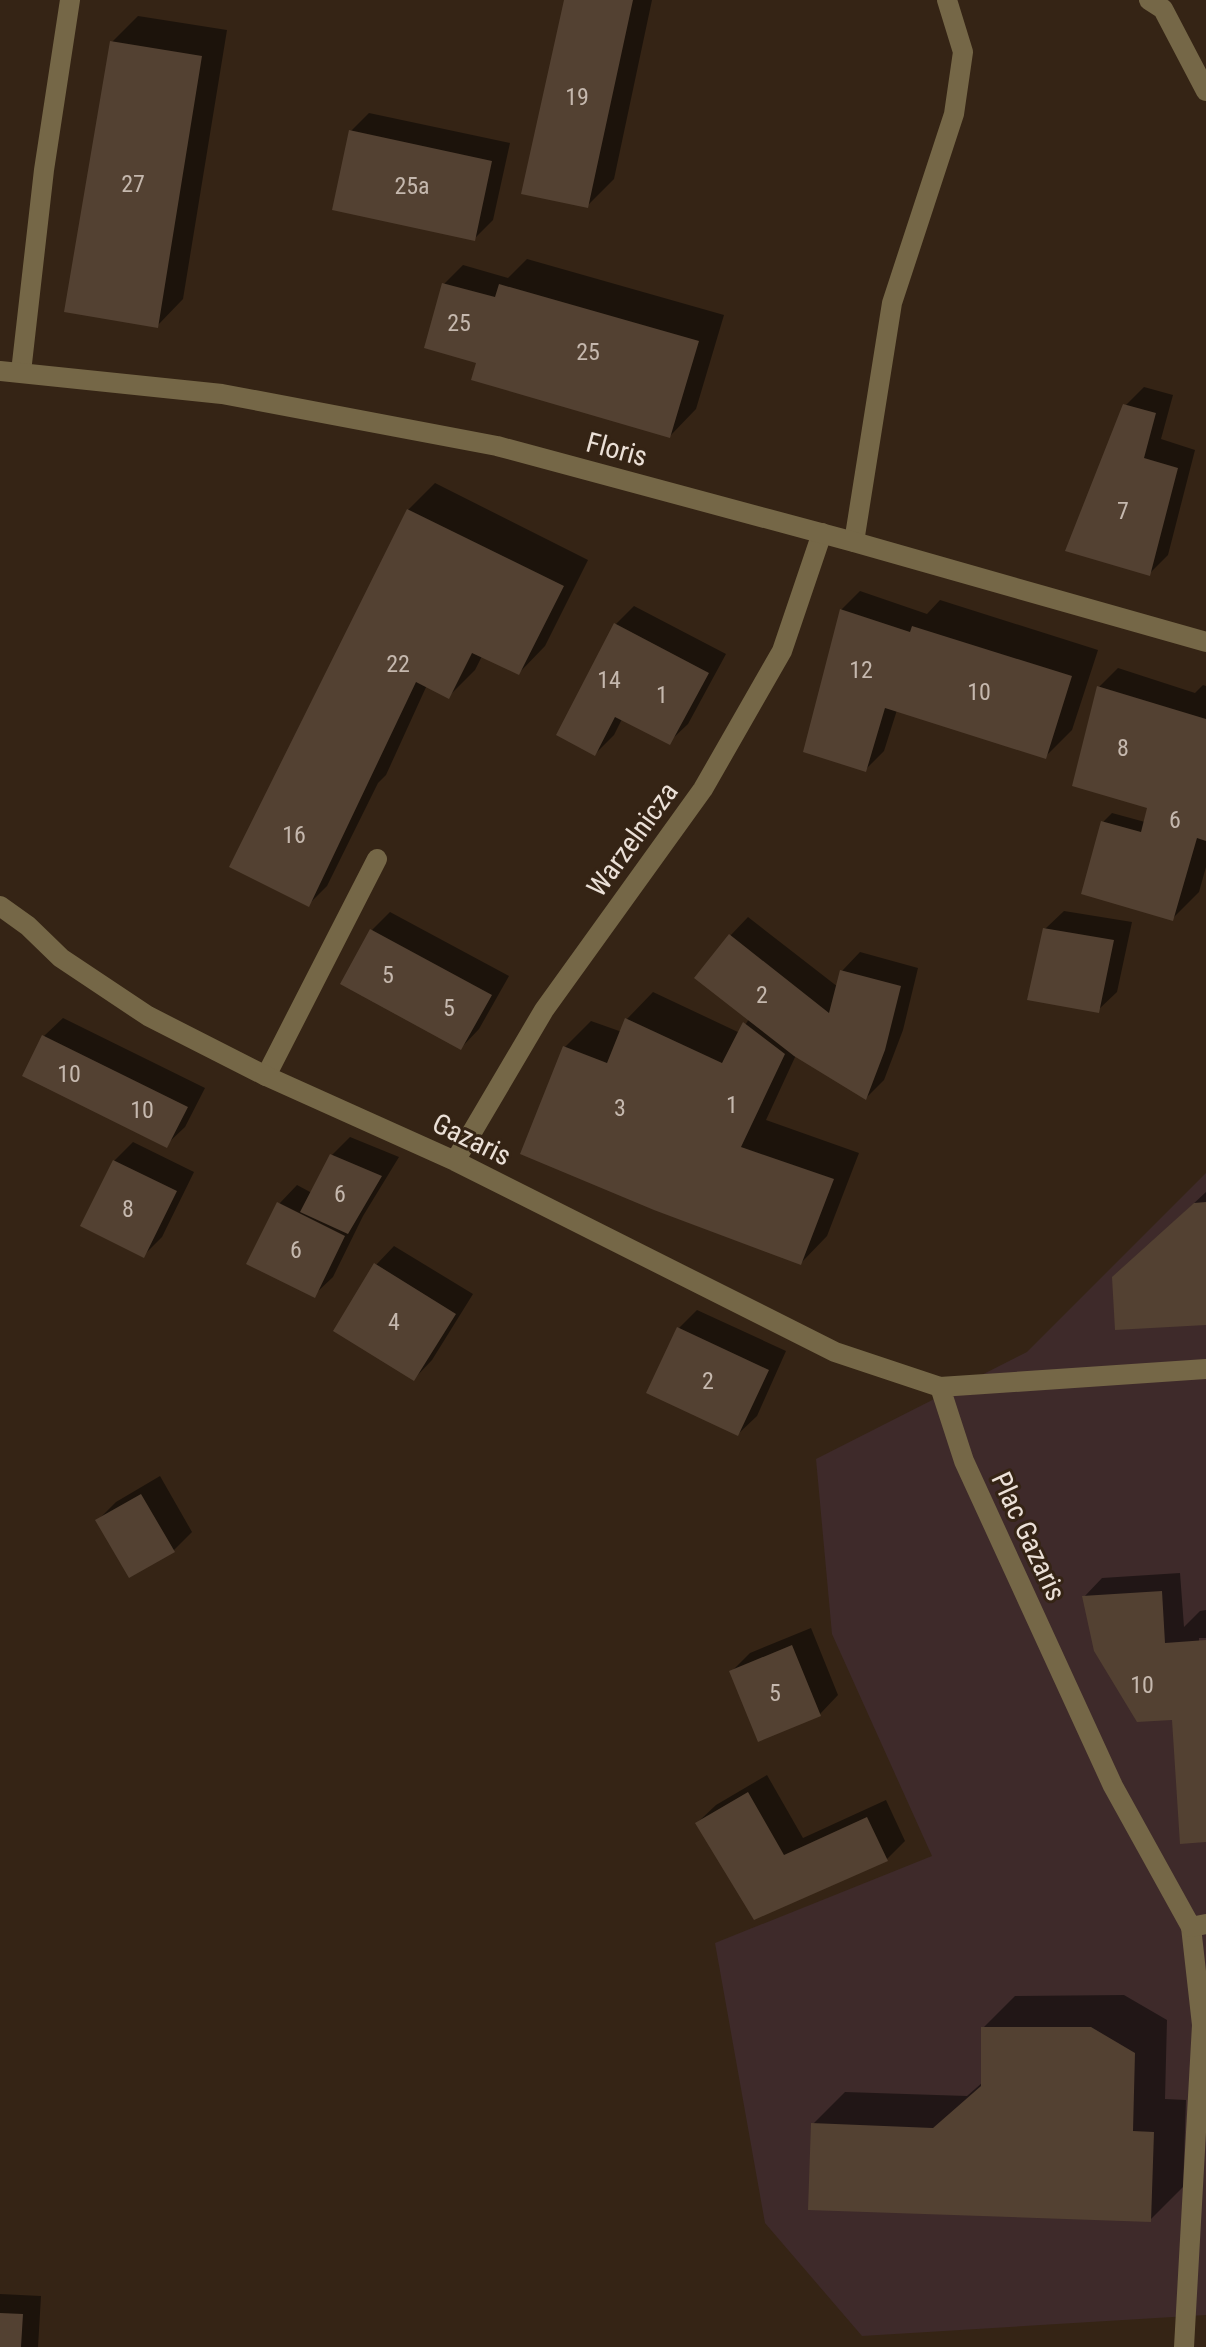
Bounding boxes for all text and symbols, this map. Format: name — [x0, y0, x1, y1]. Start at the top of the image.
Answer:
house number: 19 — [565, 83, 589, 111]
house number: 27 — [121, 170, 145, 198]
house number: 25a — [394, 172, 430, 200]
house number: 25 — [447, 309, 471, 337]
house number: 25 — [576, 338, 600, 366]
street label: Floris — [583, 426, 651, 473]
house number: 7 — [1117, 497, 1129, 525]
house number: 22 — [386, 650, 410, 678]
house number: 12 — [849, 656, 873, 684]
house number: 14 — [597, 666, 621, 694]
house number: 10 — [967, 678, 991, 706]
house number: 1 — [656, 681, 668, 709]
house number: 8 — [1117, 734, 1129, 762]
street label: Warzelnicza — [580, 776, 685, 903]
house number: 6 — [1169, 806, 1181, 834]
house number: 16 — [282, 821, 306, 849]
house number: 5 — [382, 961, 394, 989]
house number: 2 — [756, 981, 768, 1009]
house number: 5 — [443, 994, 455, 1022]
house number: 10 — [57, 1060, 81, 1088]
house number: 1 — [726, 1091, 738, 1119]
house number: 3 — [614, 1094, 626, 1122]
house number: 10 — [130, 1096, 154, 1124]
street label: Gazaris — [427, 1106, 516, 1173]
house number: 6 — [334, 1180, 346, 1208]
house number: 8 — [122, 1195, 134, 1223]
house number: 6 — [290, 1236, 302, 1264]
house number: 4 — [388, 1308, 400, 1336]
house number: 2 — [702, 1367, 714, 1395]
street label: Plac Gazaris — [984, 1467, 1073, 1606]
house number: 10 — [1130, 1671, 1154, 1699]
house number: 5 — [769, 1679, 781, 1707]

